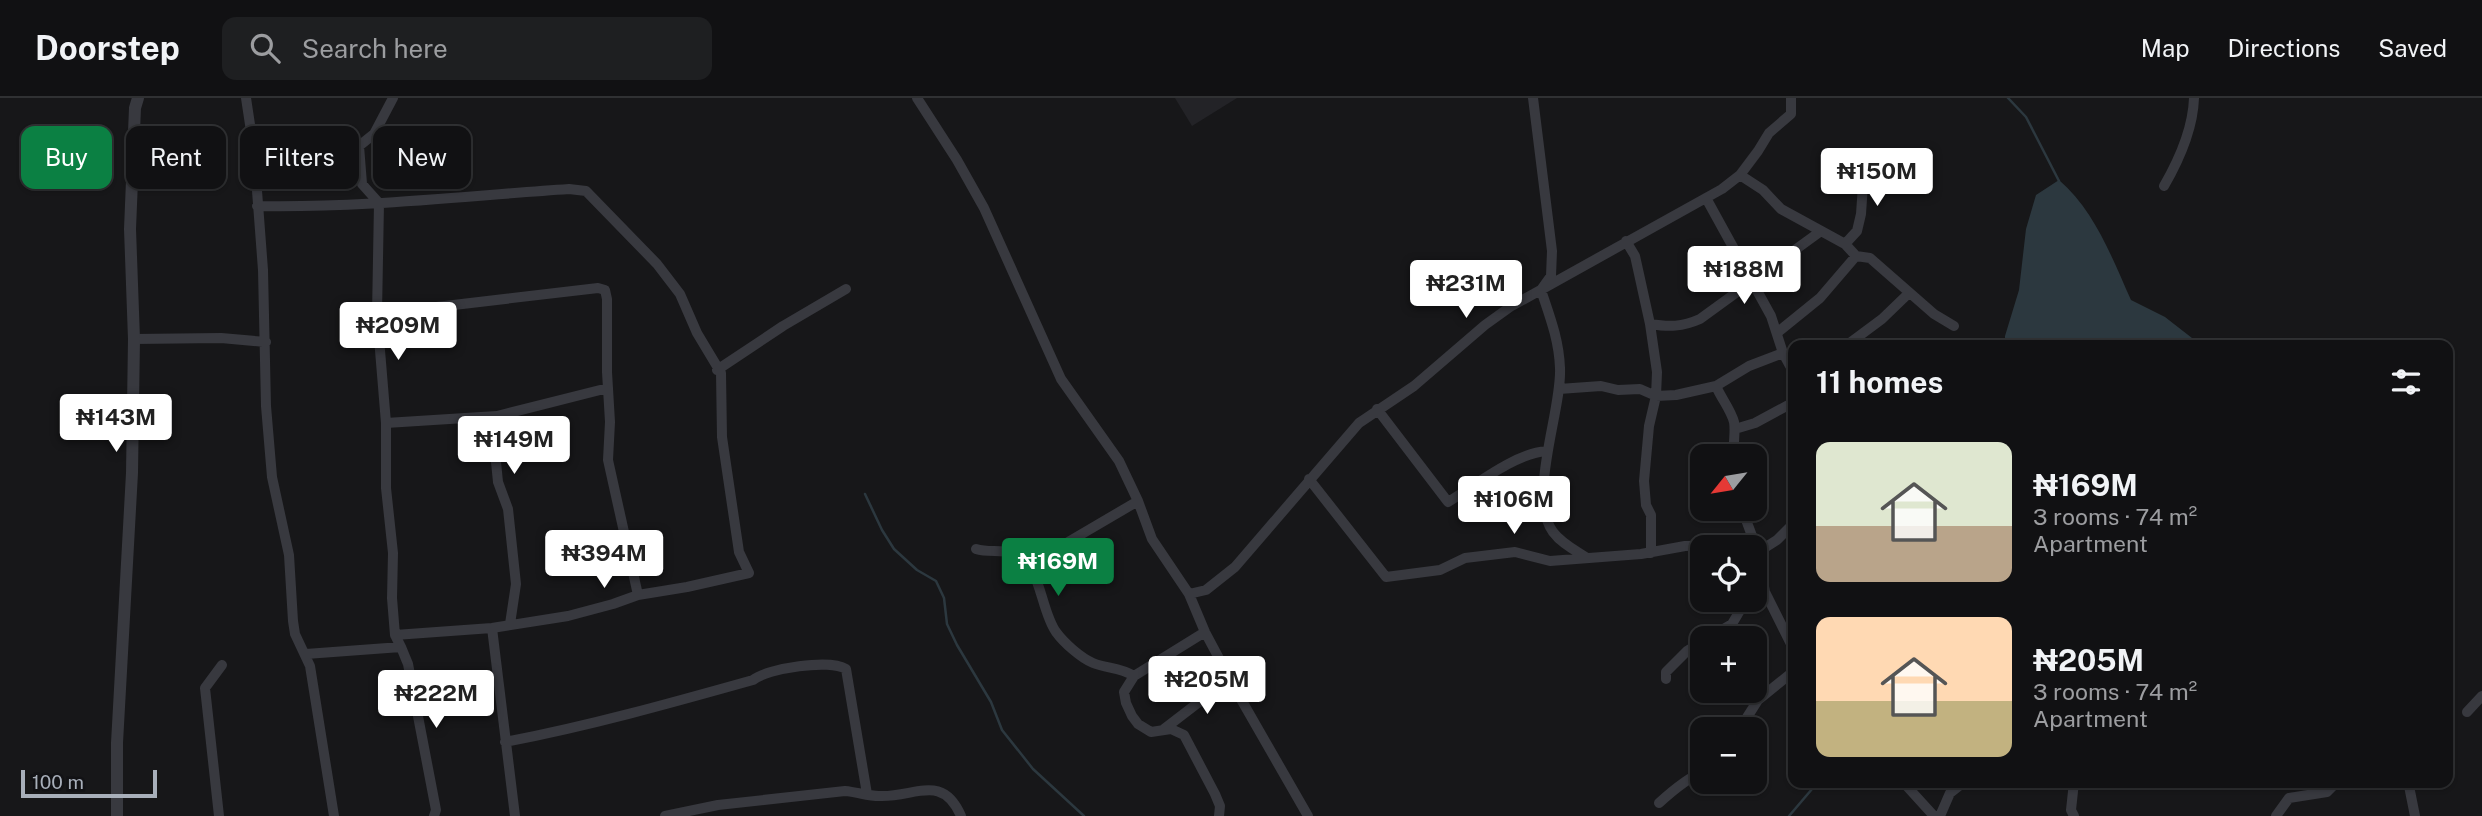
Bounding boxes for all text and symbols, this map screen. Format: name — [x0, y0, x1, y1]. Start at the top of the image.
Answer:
search box — [222, 17, 712, 80]
text: Doorstep — [35, 29, 180, 67]
icon: search — [246, 29, 284, 67]
text: Search here — [302, 33, 448, 64]
text: Map — [2141, 34, 2190, 62]
text: Directions — [2228, 34, 2340, 62]
text: Saved — [2378, 34, 2447, 62]
chip: Buy — [21, 126, 112, 189]
chip: Rent — [126, 126, 226, 189]
chip: Filters — [240, 126, 359, 189]
chip: New — [373, 126, 471, 189]
pin: ₦150M — [1828, 148, 1926, 208]
text: ₦150M — [1837, 157, 1917, 184]
pin: ₦188M — [1695, 246, 1793, 306]
text: ₦188M — [1704, 255, 1784, 282]
pin: ₦231M — [1417, 260, 1515, 320]
text: ₦231M — [1426, 269, 1506, 296]
pin: ₦209M — [349, 302, 447, 362]
text: ₦209M — [356, 311, 440, 338]
icon: filters — [2387, 363, 2425, 401]
text: 11 homes — [1816, 364, 1943, 400]
pin: ₦143M — [67, 394, 165, 454]
text: ₦143M — [76, 403, 156, 430]
pin: ₦149M — [465, 416, 563, 476]
text: ₦149M — [474, 425, 554, 452]
north arrow — [1690, 444, 1768, 522]
map controls — [1690, 444, 1767, 794]
text: ₦169M — [2033, 467, 2138, 503]
icon: home — [1872, 470, 1956, 554]
pin: ₦106M — [1465, 476, 1563, 536]
text: ₦106M — [1474, 485, 1554, 512]
text: 3 rooms · 74 m² — [2033, 503, 2197, 530]
text: Apartment — [2033, 530, 2148, 557]
pin: ₦394M — [555, 531, 653, 590]
button: locate — [1690, 535, 1767, 612]
pin: ₦169M — [1009, 538, 1107, 598]
text: ₦394M — [561, 539, 647, 566]
text: ₦169M — [1018, 547, 1098, 574]
button: + — [1690, 626, 1767, 703]
text: ₦205M — [2033, 642, 2144, 678]
icon: home — [1872, 645, 1956, 729]
pin: ₦205M — [1158, 656, 1256, 716]
text: ₦205M — [1164, 665, 1250, 692]
pin: ₦222M — [387, 670, 485, 730]
text: 3 rooms · 74 m² — [2033, 678, 2197, 705]
text: ₦222M — [394, 679, 478, 706]
text: Apartment — [2033, 705, 2148, 732]
button: − — [1690, 717, 1767, 794]
scale bar — [21, 767, 158, 799]
text: 100 m — [32, 771, 84, 793]

